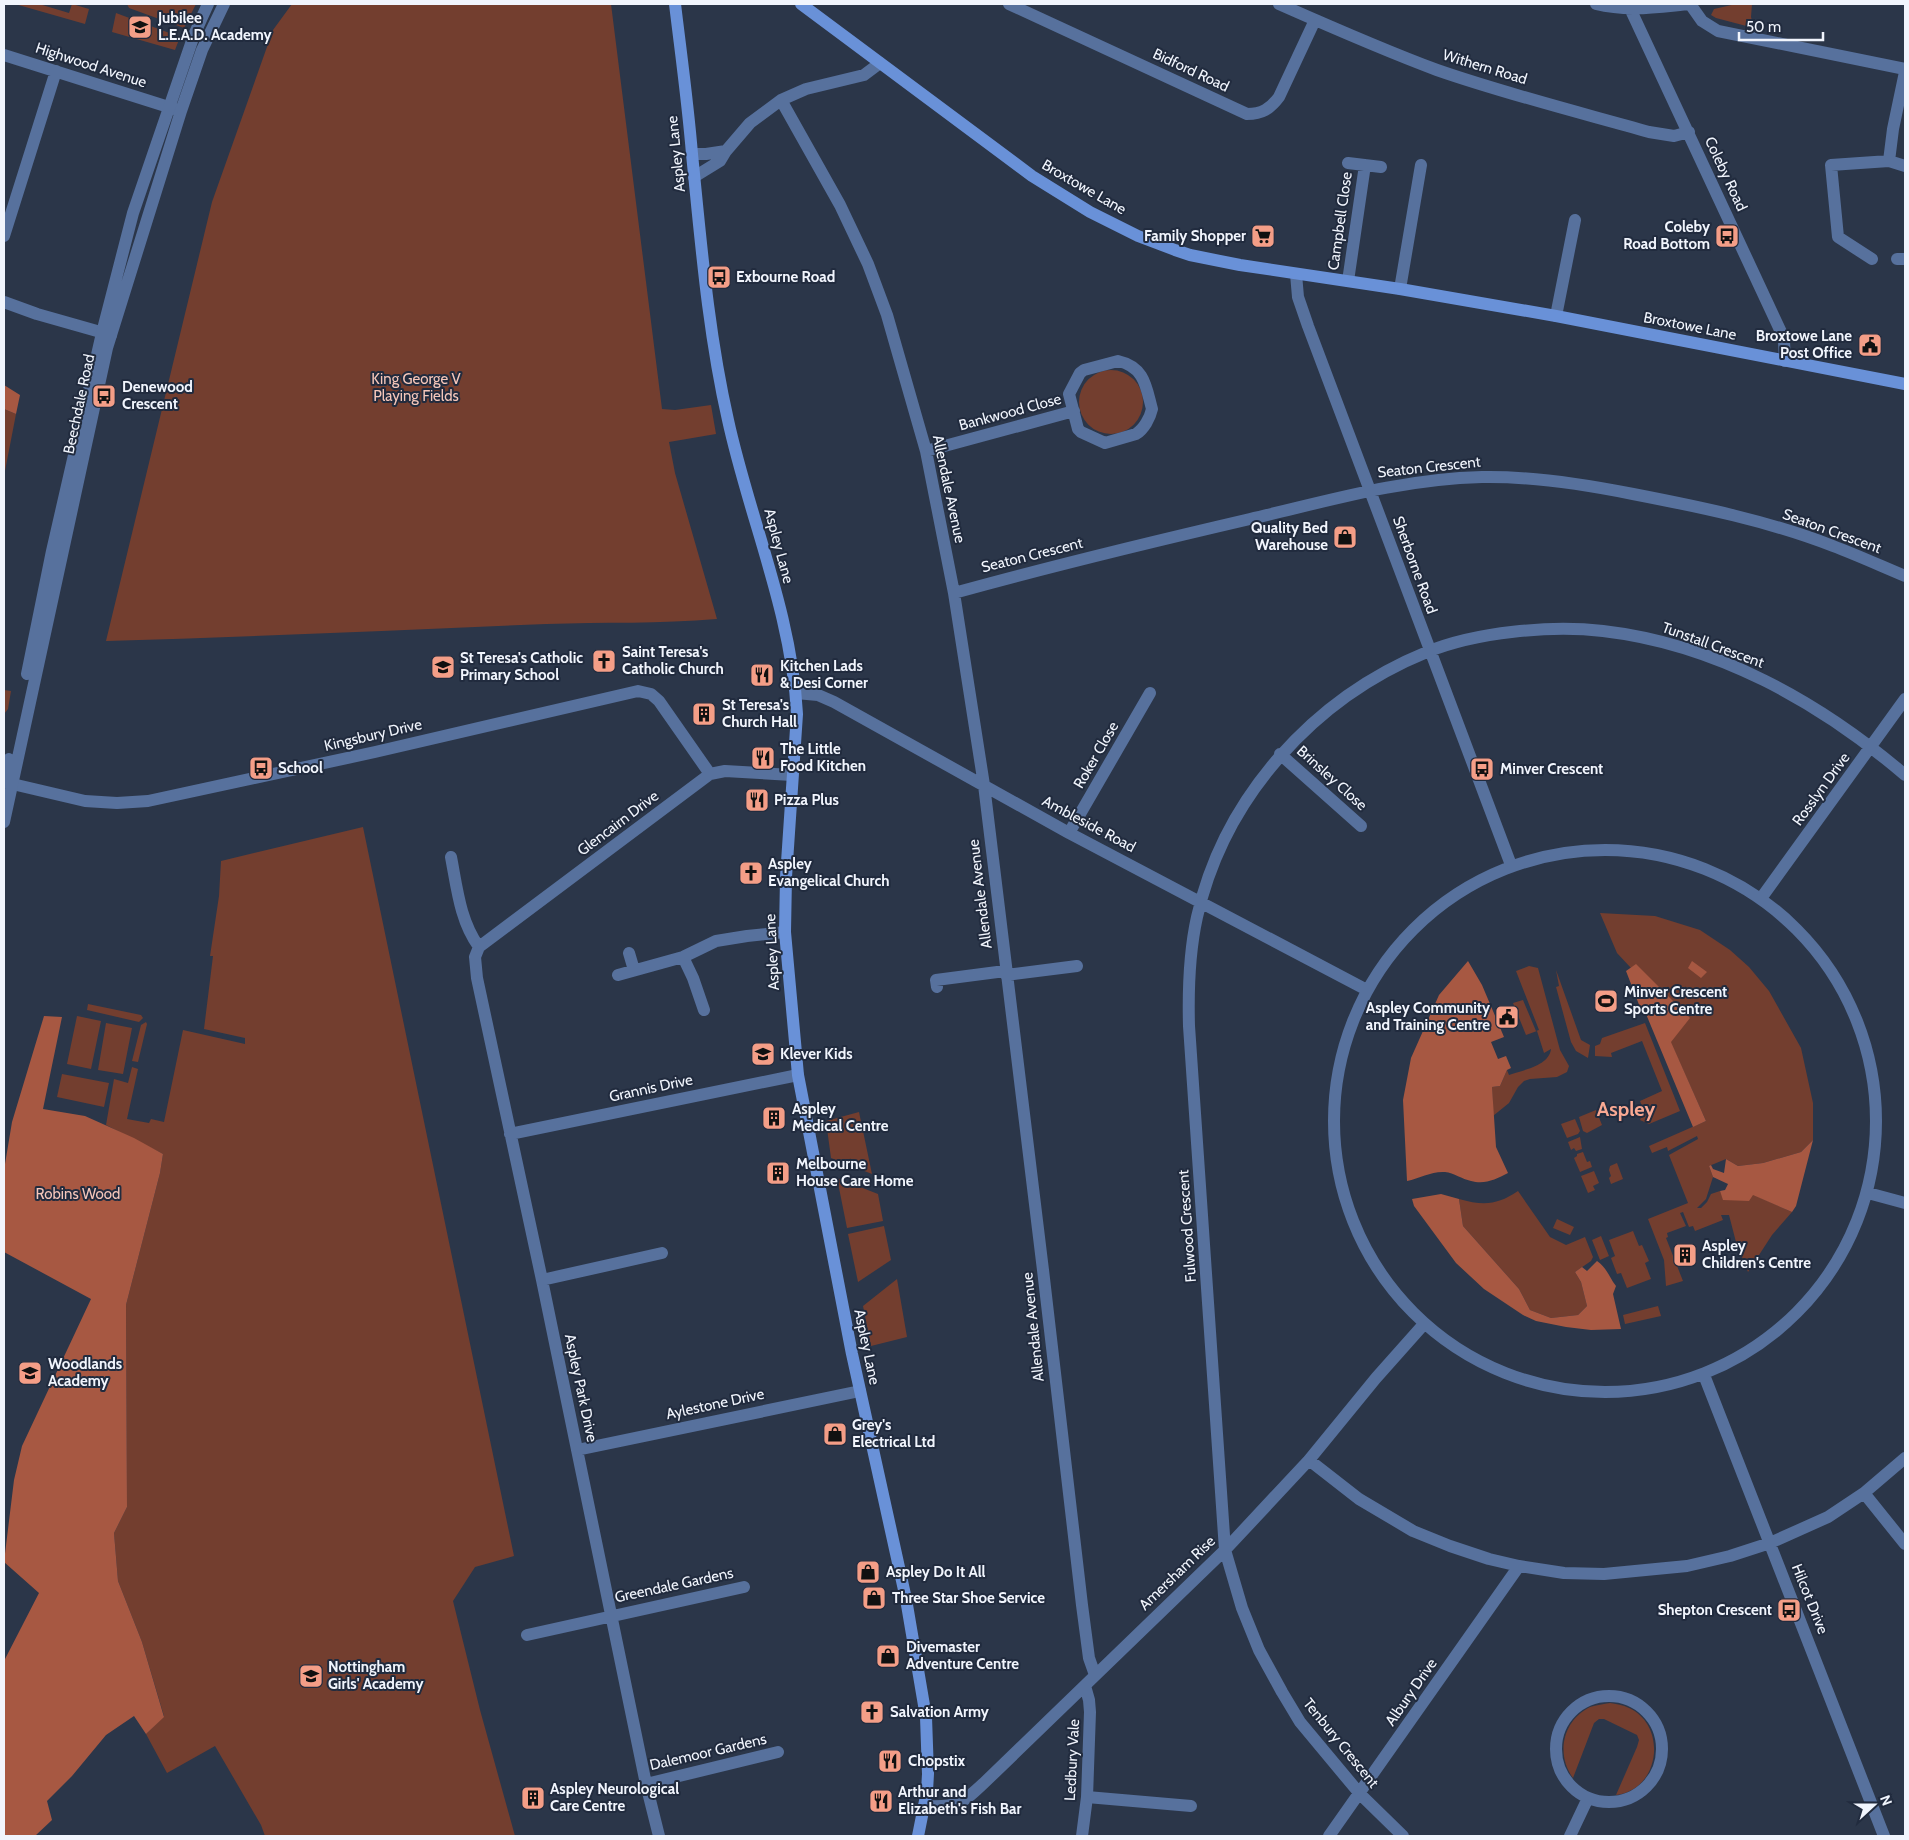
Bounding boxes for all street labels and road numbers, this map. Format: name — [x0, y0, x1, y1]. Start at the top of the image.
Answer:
street label: Highwood Avenue — [33, 39, 149, 92]
street label: Bidford Road — [1150, 44, 1232, 96]
street label: Withern Road — [1441, 46, 1529, 88]
street label: Aspley Lane — [663, 115, 689, 193]
street label: Coleby Road — [1701, 134, 1751, 214]
street label: Broxtowe Lane — [1039, 156, 1130, 219]
street label: Campbell Close — [1324, 170, 1356, 271]
street label: Broxtowe Lane — [1642, 308, 1738, 344]
street label: Beechdale Road — [60, 352, 98, 456]
street label: Bankwood Close — [957, 390, 1063, 434]
street label: Allendale Avenue — [929, 433, 969, 545]
street label: Seaton Crescent — [1376, 453, 1482, 481]
street label: Seaton Crescent — [1780, 505, 1884, 557]
street label: Aspley Lane — [760, 507, 798, 586]
street label: Sherborne Road — [1389, 514, 1441, 616]
street label: Seaton Crescent — [979, 534, 1085, 576]
street label: Tunstall Crescent — [1660, 618, 1766, 672]
street label: Kingsbury Drive — [322, 715, 424, 755]
street label: Roker Close — [1070, 718, 1122, 792]
street label: Brinsley Close — [1293, 742, 1371, 814]
street label: Rosslyn Drive — [1788, 749, 1854, 829]
street label: Glencairn Drive — [574, 786, 662, 859]
street label: Ambleside Road — [1039, 792, 1139, 856]
street label: Allendale Avenue — [964, 838, 996, 950]
street label: Aspley Lane — [761, 913, 783, 991]
street label: Grannis Drive — [608, 1070, 695, 1106]
street label: Fulwood Crescent — [1174, 1169, 1200, 1283]
street label: Allendale Avenue — [1018, 1271, 1048, 1383]
street label: Aspley Lane — [850, 1308, 884, 1387]
street label: Aspley Park Drive — [561, 1332, 601, 1444]
street label: Aylestone Drive — [664, 1385, 766, 1423]
street label: Amersham Rise — [1135, 1532, 1219, 1614]
street label: Hilcot Drive — [1788, 1561, 1832, 1637]
street label: Greendale Gardens — [613, 1564, 735, 1606]
street label: Albury Drive — [1381, 1655, 1441, 1729]
street label: Tenbury Crescent — [1299, 1695, 1383, 1791]
street label: Ledbury Vale — [1061, 1718, 1083, 1801]
street label: Dalemoor Gardens — [648, 1730, 768, 1774]

